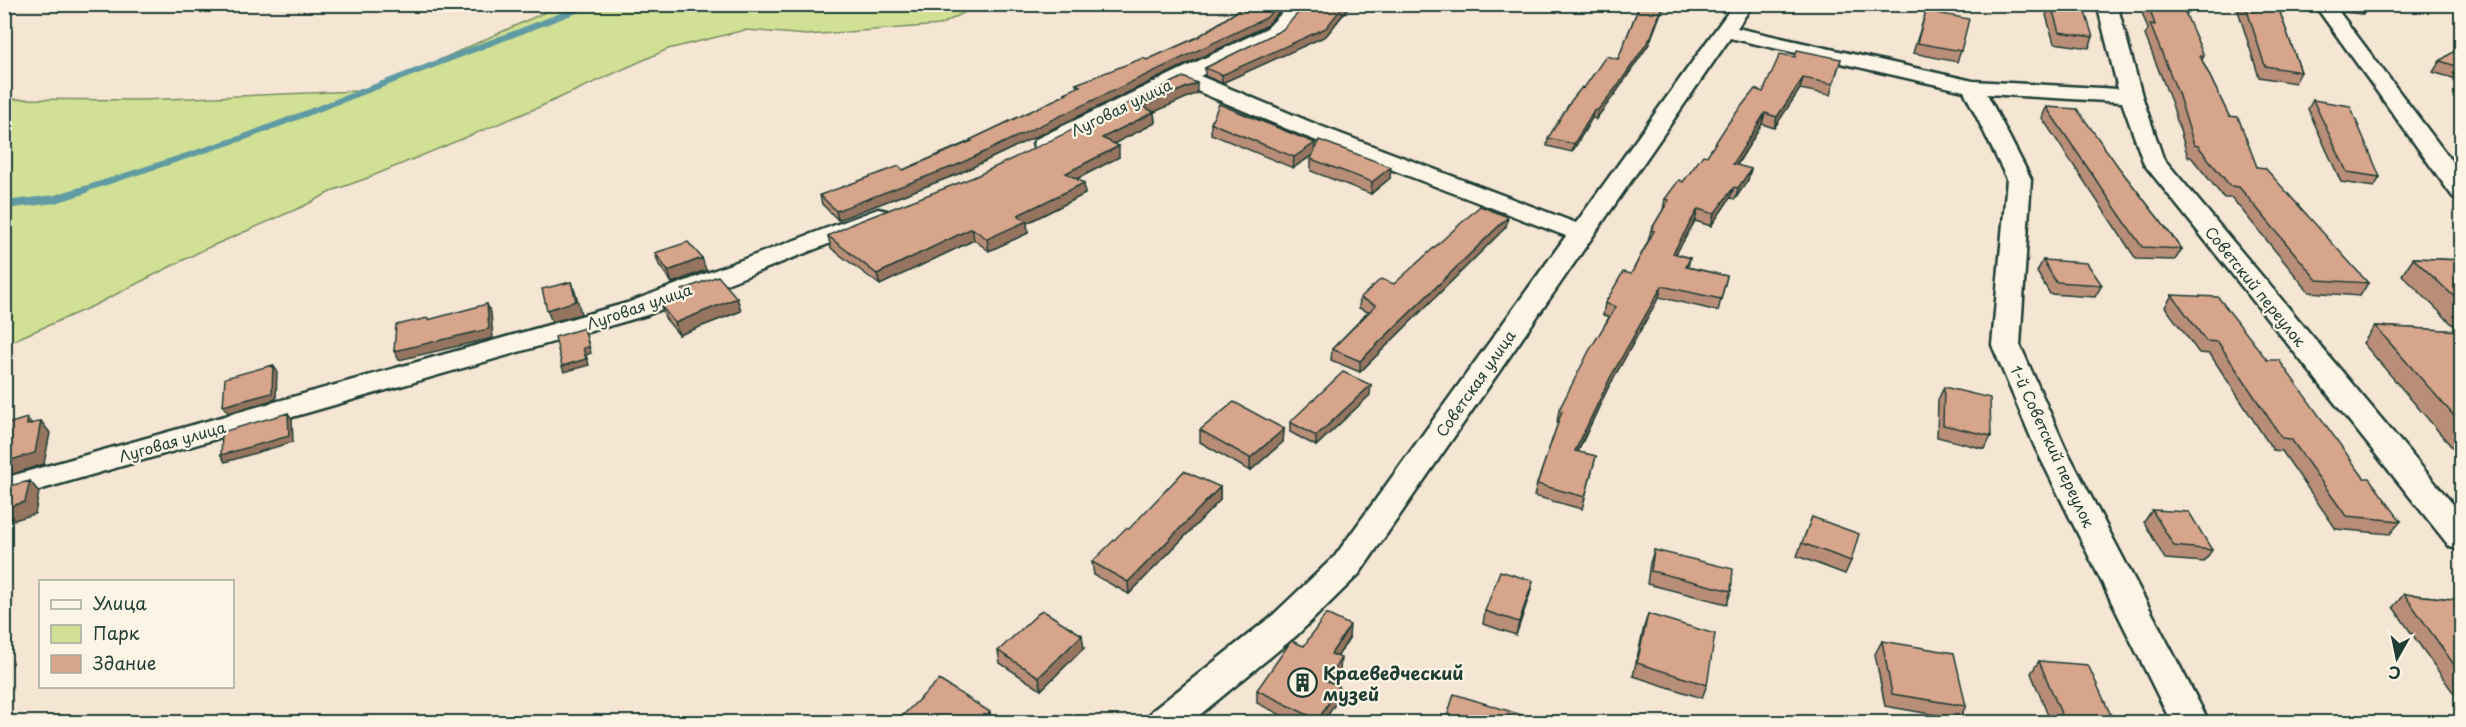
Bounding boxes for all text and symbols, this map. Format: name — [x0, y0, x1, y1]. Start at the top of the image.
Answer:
street label: Луговая улица — [1066, 72, 1176, 142]
street label: Советский переулок — [2200, 221, 2312, 351]
street label: Луговая улица — [583, 277, 695, 335]
street label: Советская улица — [1429, 324, 1521, 441]
street label: 1-й Советский переулок — [2005, 361, 2101, 531]
street label: Луговая улица — [116, 415, 229, 467]
legend — [39, 580, 234, 688]
text: Улица — [93, 589, 147, 616]
text: Парк — [93, 619, 140, 646]
north arrow — [2367, 628, 2427, 688]
text: Здание — [93, 649, 156, 676]
place label: Краеведческий музей — [1323, 659, 1464, 707]
text: С — [2387, 661, 2402, 687]
building icon: Краеведческий музей — [1286, 666, 1318, 698]

